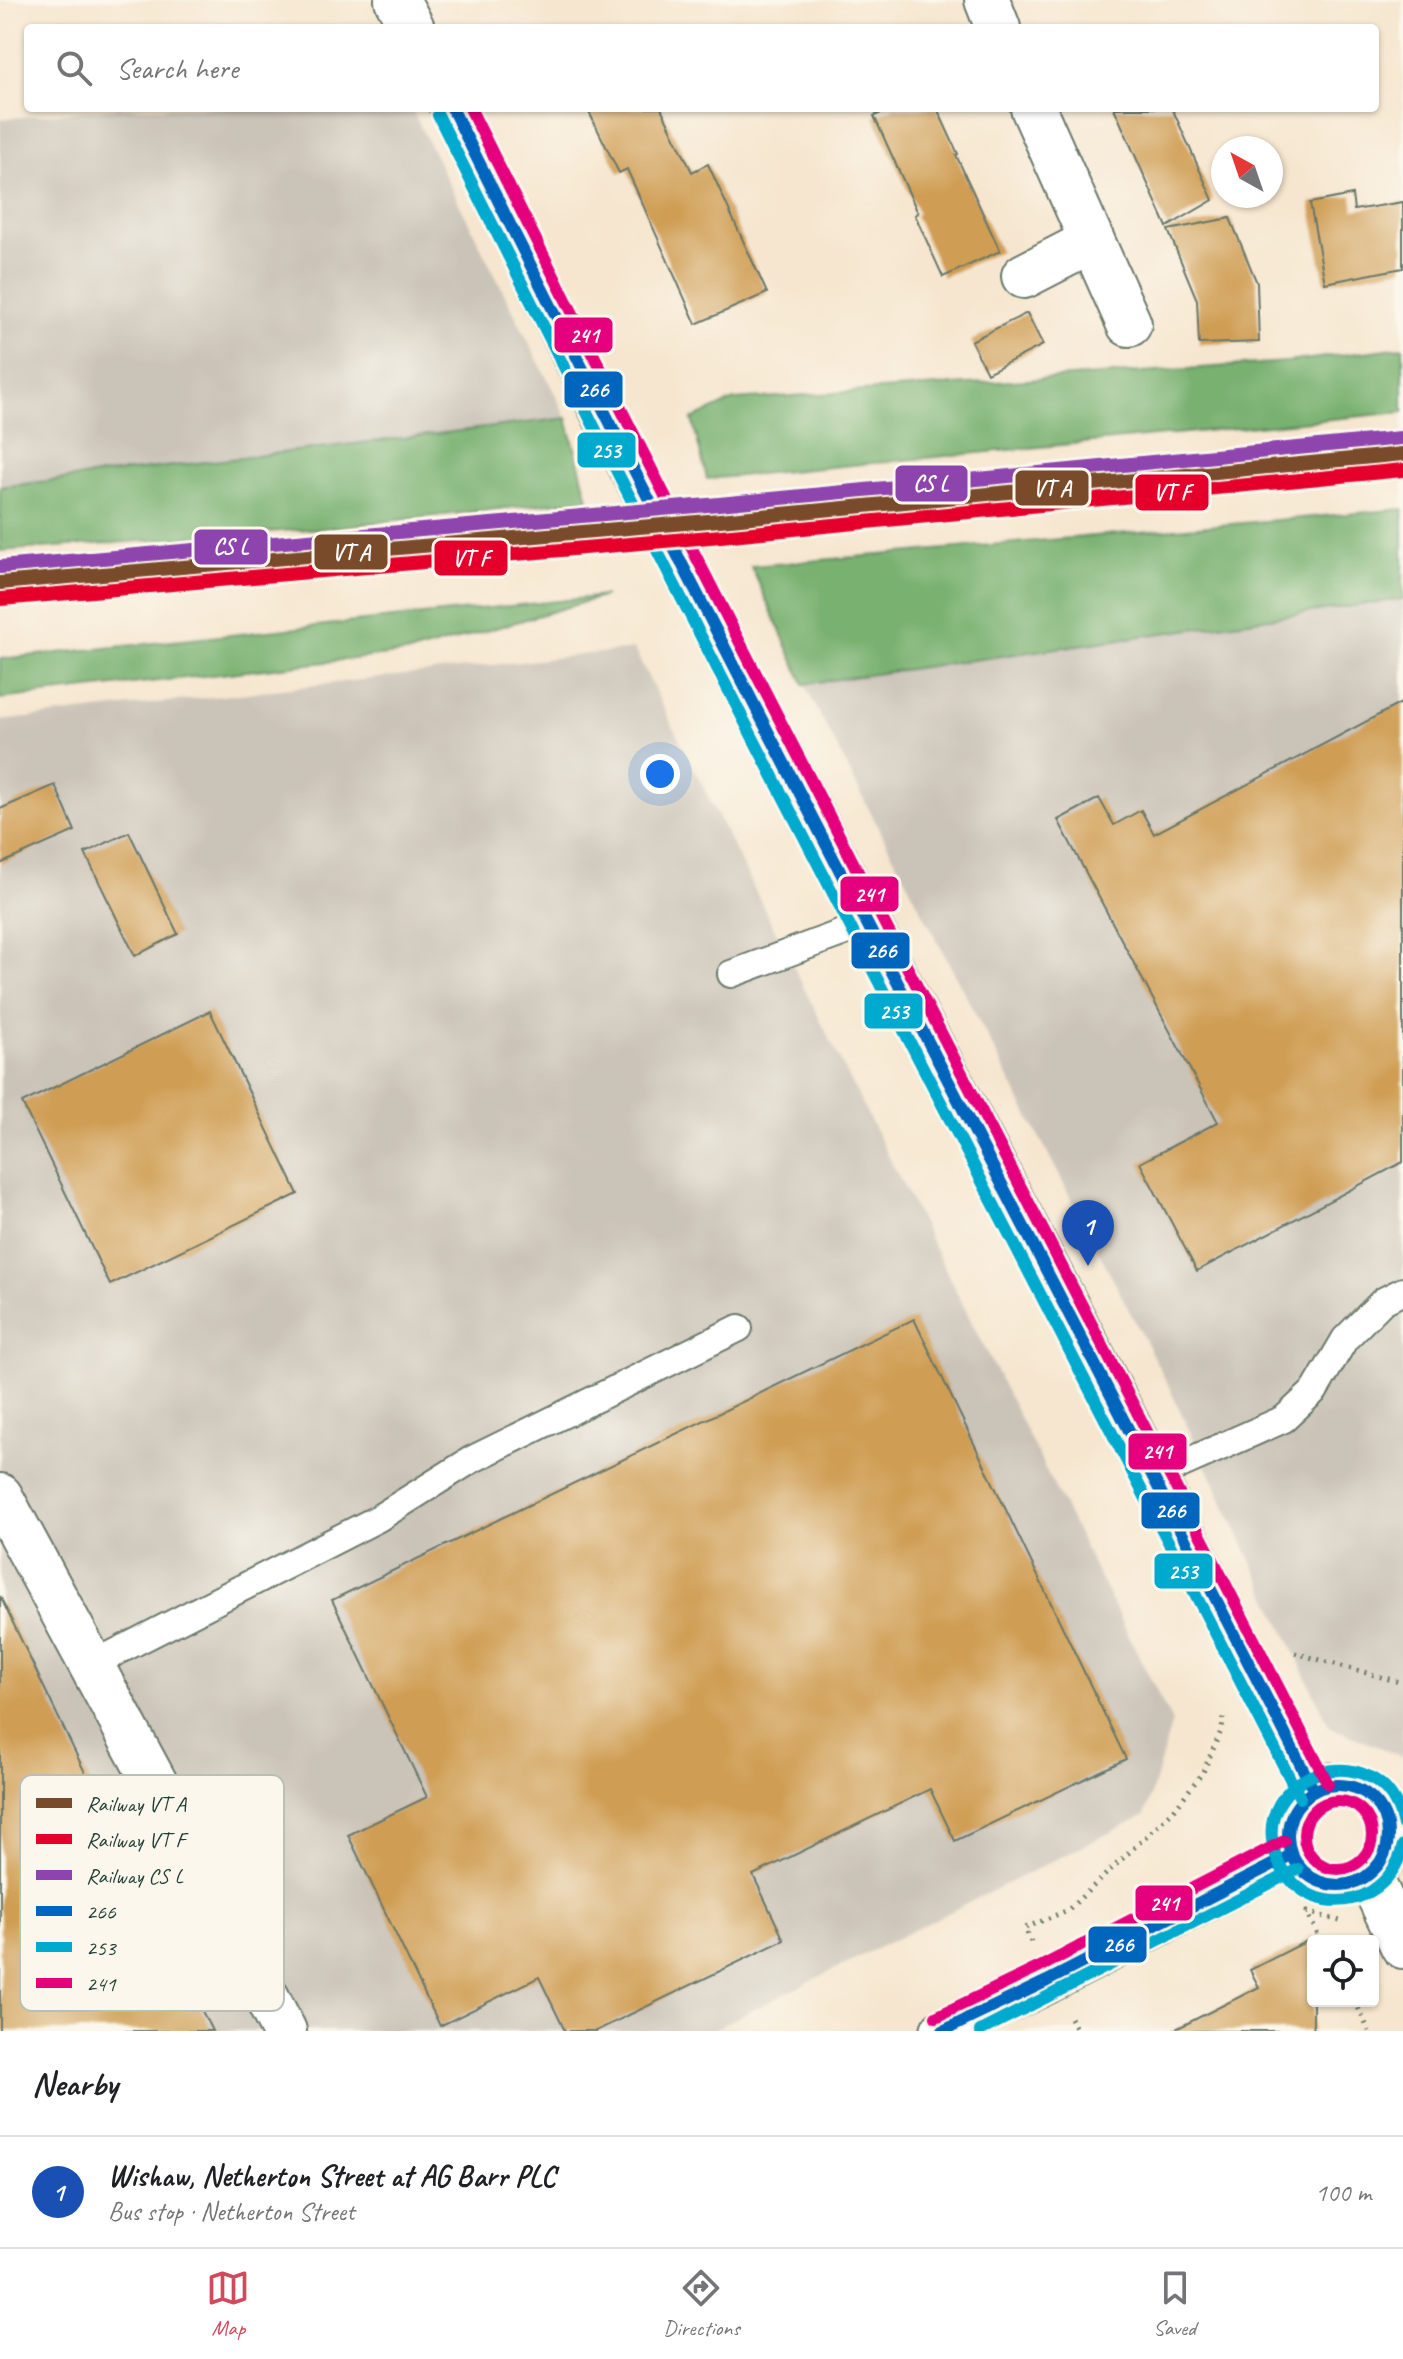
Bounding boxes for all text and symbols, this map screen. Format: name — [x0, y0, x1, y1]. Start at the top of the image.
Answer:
search box — [24, 24, 1379, 112]
icon: search — [52, 46, 96, 90]
text: Search here — [116, 49, 238, 87]
north arrow — [1211, 136, 1283, 208]
line badge: 241 — [553, 316, 614, 354]
text: 241 — [569, 322, 601, 350]
line badge: 266 — [563, 370, 624, 409]
text: 266 — [578, 376, 610, 404]
line badge: 253 — [576, 431, 637, 469]
text: 253 — [591, 437, 623, 465]
line badge: CS L — [894, 464, 969, 503]
line badge: VT A — [1014, 469, 1090, 507]
text: CS L — [913, 470, 950, 498]
line badge: VT F — [1134, 473, 1210, 512]
text: VT A — [1033, 475, 1073, 503]
text: VT F — [1153, 479, 1194, 507]
line badge: CS L — [193, 528, 269, 566]
text: CS L — [213, 533, 250, 561]
line badge: VT A — [313, 533, 389, 571]
text: VT A — [332, 539, 372, 567]
line badge: VT F — [433, 539, 509, 577]
text: VT F — [452, 545, 493, 573]
your location — [640, 754, 680, 794]
line badge: 241 — [839, 875, 900, 913]
text: 241 — [854, 881, 886, 909]
line badge: 266 — [850, 931, 911, 970]
text: 266 — [866, 937, 898, 965]
line badge: 253 — [863, 992, 924, 1030]
text: 253 — [879, 998, 911, 1026]
pin: 1 — [1062, 1200, 1114, 1266]
line badge: 241 — [1127, 1432, 1188, 1471]
text: 241 — [1142, 1438, 1174, 1466]
line badge: 266 — [1140, 1491, 1201, 1530]
text: 266 — [1155, 1497, 1187, 1525]
line badge: 253 — [1153, 1552, 1214, 1590]
text: 253 — [1168, 1558, 1200, 1586]
legend — [20, 1775, 284, 2011]
text: Railway VT A — [86, 1790, 187, 1818]
text: Railway VT F — [86, 1826, 189, 1854]
text: Railway CS L — [86, 1862, 184, 1890]
line badge: 241 — [1134, 1884, 1194, 1922]
text: 241 — [1149, 1890, 1181, 1918]
text: 266 — [86, 1898, 117, 1926]
line badge: 266 — [1087, 1925, 1148, 1964]
text: 266 — [1103, 1931, 1135, 1959]
text: 253 — [86, 1934, 118, 1962]
map controls — [1307, 1935, 1379, 2007]
button: locate — [1307, 1935, 1379, 2007]
text: 241 — [86, 1970, 117, 1998]
text: Nearby — [32, 2062, 118, 2105]
text: Wishaw, Netherton Street at AG Barr PLC — [108, 2157, 555, 2195]
text: 1 — [52, 2176, 64, 2209]
text: 100 m — [1315, 2176, 1371, 2209]
text: Bus stop · Netherton Street — [108, 2195, 355, 2228]
tab: Map — [206, 2266, 250, 2342]
tab: Directions — [663, 2266, 740, 2342]
tab: Saved — [1153, 2266, 1197, 2342]

